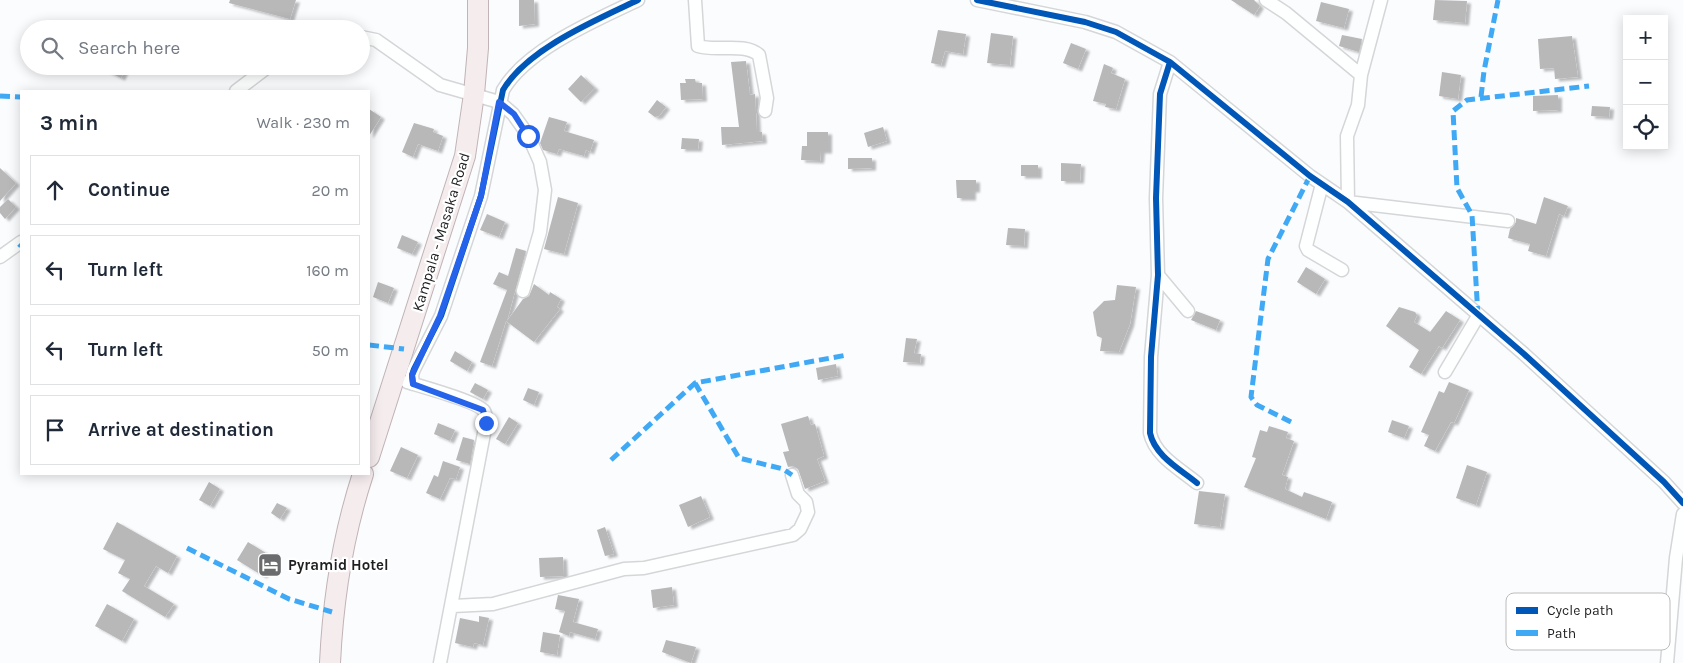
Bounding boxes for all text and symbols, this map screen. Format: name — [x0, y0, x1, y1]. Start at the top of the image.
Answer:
map controls — [1623, 15, 1668, 150]
button: + — [1623, 15, 1668, 60]
search box — [20, 20, 370, 75]
icon: search — [38, 34, 66, 62]
text: Search here — [78, 37, 180, 59]
button: − — [1623, 60, 1668, 105]
button: locate — [1623, 105, 1668, 150]
text: 3 min — [40, 111, 98, 135]
text: Walk · 230 m — [256, 113, 350, 132]
route start — [517, 125, 540, 148]
street label: Kampala - Masaka Road — [408, 150, 474, 314]
icon: ahead — [41, 176, 69, 204]
text: Continue — [88, 179, 170, 201]
text: 20 m — [311, 181, 349, 200]
icon: left — [41, 256, 69, 284]
text: Turn left — [88, 259, 163, 281]
text: 160 m — [306, 261, 349, 280]
icon: left — [41, 336, 69, 364]
text: Turn left — [88, 339, 163, 361]
text: 50 m — [312, 341, 349, 360]
route end — [475, 412, 498, 435]
icon: arrive — [41, 416, 69, 444]
text: Arrive at destination — [88, 419, 274, 441]
hotel icon: Pyramid Hotel — [257, 552, 283, 578]
place label: Pyramid Hotel — [288, 556, 389, 574]
legend — [1506, 593, 1670, 650]
text: Cycle path — [1547, 602, 1613, 619]
text: Path — [1547, 625, 1576, 642]

